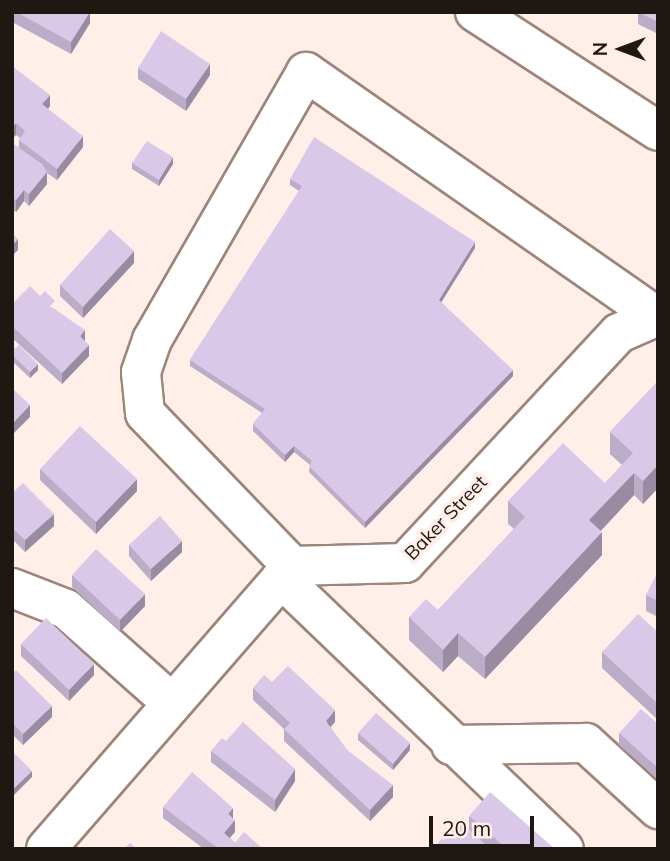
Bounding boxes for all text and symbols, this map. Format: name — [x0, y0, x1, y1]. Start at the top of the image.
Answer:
north arrow — [586, 14, 656, 84]
text: N — [588, 42, 612, 56]
street label: Baker Street — [400, 471, 492, 565]
scale bar — [432, 802, 537, 846]
text: 20 m — [442, 815, 491, 841]

